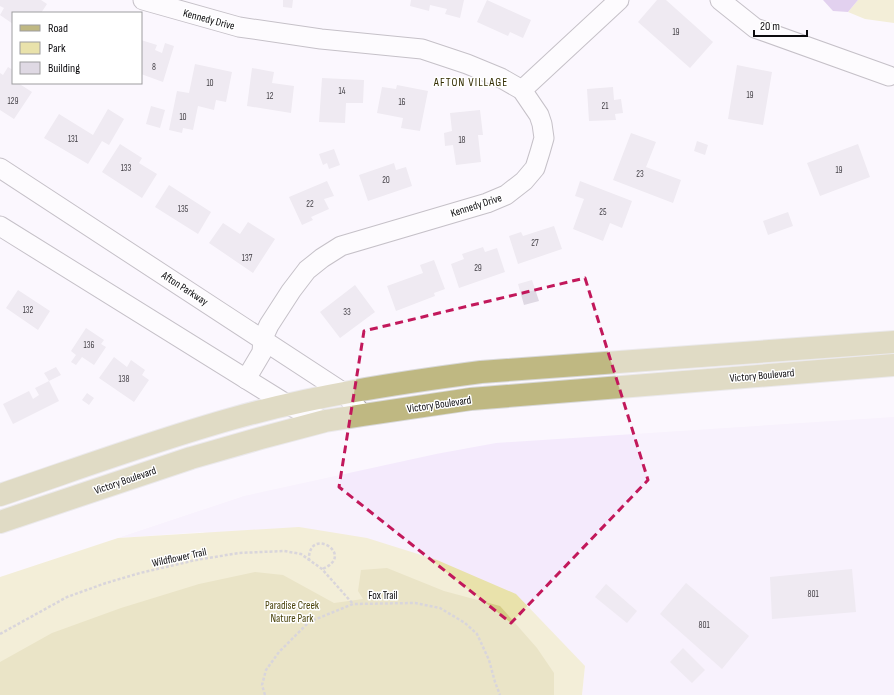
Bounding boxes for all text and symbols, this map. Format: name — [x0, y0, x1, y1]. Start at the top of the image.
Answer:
street label: Kennedy Drive — [182, 6, 236, 33]
legend — [12, 12, 142, 84]
scale bar — [754, 12, 807, 38]
text: 20 m — [760, 19, 780, 34]
text: Road — [48, 21, 68, 36]
house number: 19 — [672, 27, 680, 38]
text: Park — [48, 41, 66, 56]
text: Building — [48, 61, 80, 76]
house number: 8 — [152, 62, 156, 73]
district label: AFTON VILLAGE — [433, 75, 508, 90]
house number: 10 — [206, 78, 214, 89]
house number: 14 — [339, 86, 346, 97]
house number: 19 — [746, 90, 754, 101]
house number: 12 — [267, 91, 274, 102]
house number: 129 — [8, 96, 18, 107]
house number: 16 — [398, 97, 406, 108]
house number: 21 — [602, 101, 609, 112]
house number: 10 — [179, 112, 187, 123]
house number: 131 — [68, 134, 79, 145]
house number: 18 — [458, 135, 466, 146]
house number: 133 — [121, 163, 132, 174]
house number: 19 — [835, 165, 843, 176]
house number: 23 — [636, 169, 644, 180]
house number: 20 — [382, 175, 390, 186]
street label: Kennedy Drive — [449, 191, 503, 220]
house number: 22 — [306, 199, 314, 210]
house number: 135 — [178, 204, 189, 215]
house number: 25 — [599, 207, 607, 218]
house number: 27 — [531, 238, 539, 249]
house number: 137 — [242, 253, 253, 264]
house number: 29 — [474, 263, 482, 274]
street label: Afton Parkway — [158, 268, 211, 309]
house number: 132 — [23, 305, 34, 316]
house number: 33 — [343, 307, 351, 318]
house number: 136 — [84, 340, 94, 351]
street label: Victory Boulevard — [729, 366, 795, 385]
house number: 138 — [119, 374, 129, 385]
street label: Victory Boulevard — [406, 393, 472, 415]
street label: Victory Boulevard — [92, 464, 158, 497]
street label: Wildflower Trail — [151, 545, 208, 570]
street label: Fox Trail — [368, 589, 398, 602]
house number: 801 — [807, 589, 819, 600]
park label: Paradise Creek Nature Park — [265, 599, 320, 625]
house number: 801 — [698, 620, 710, 631]

